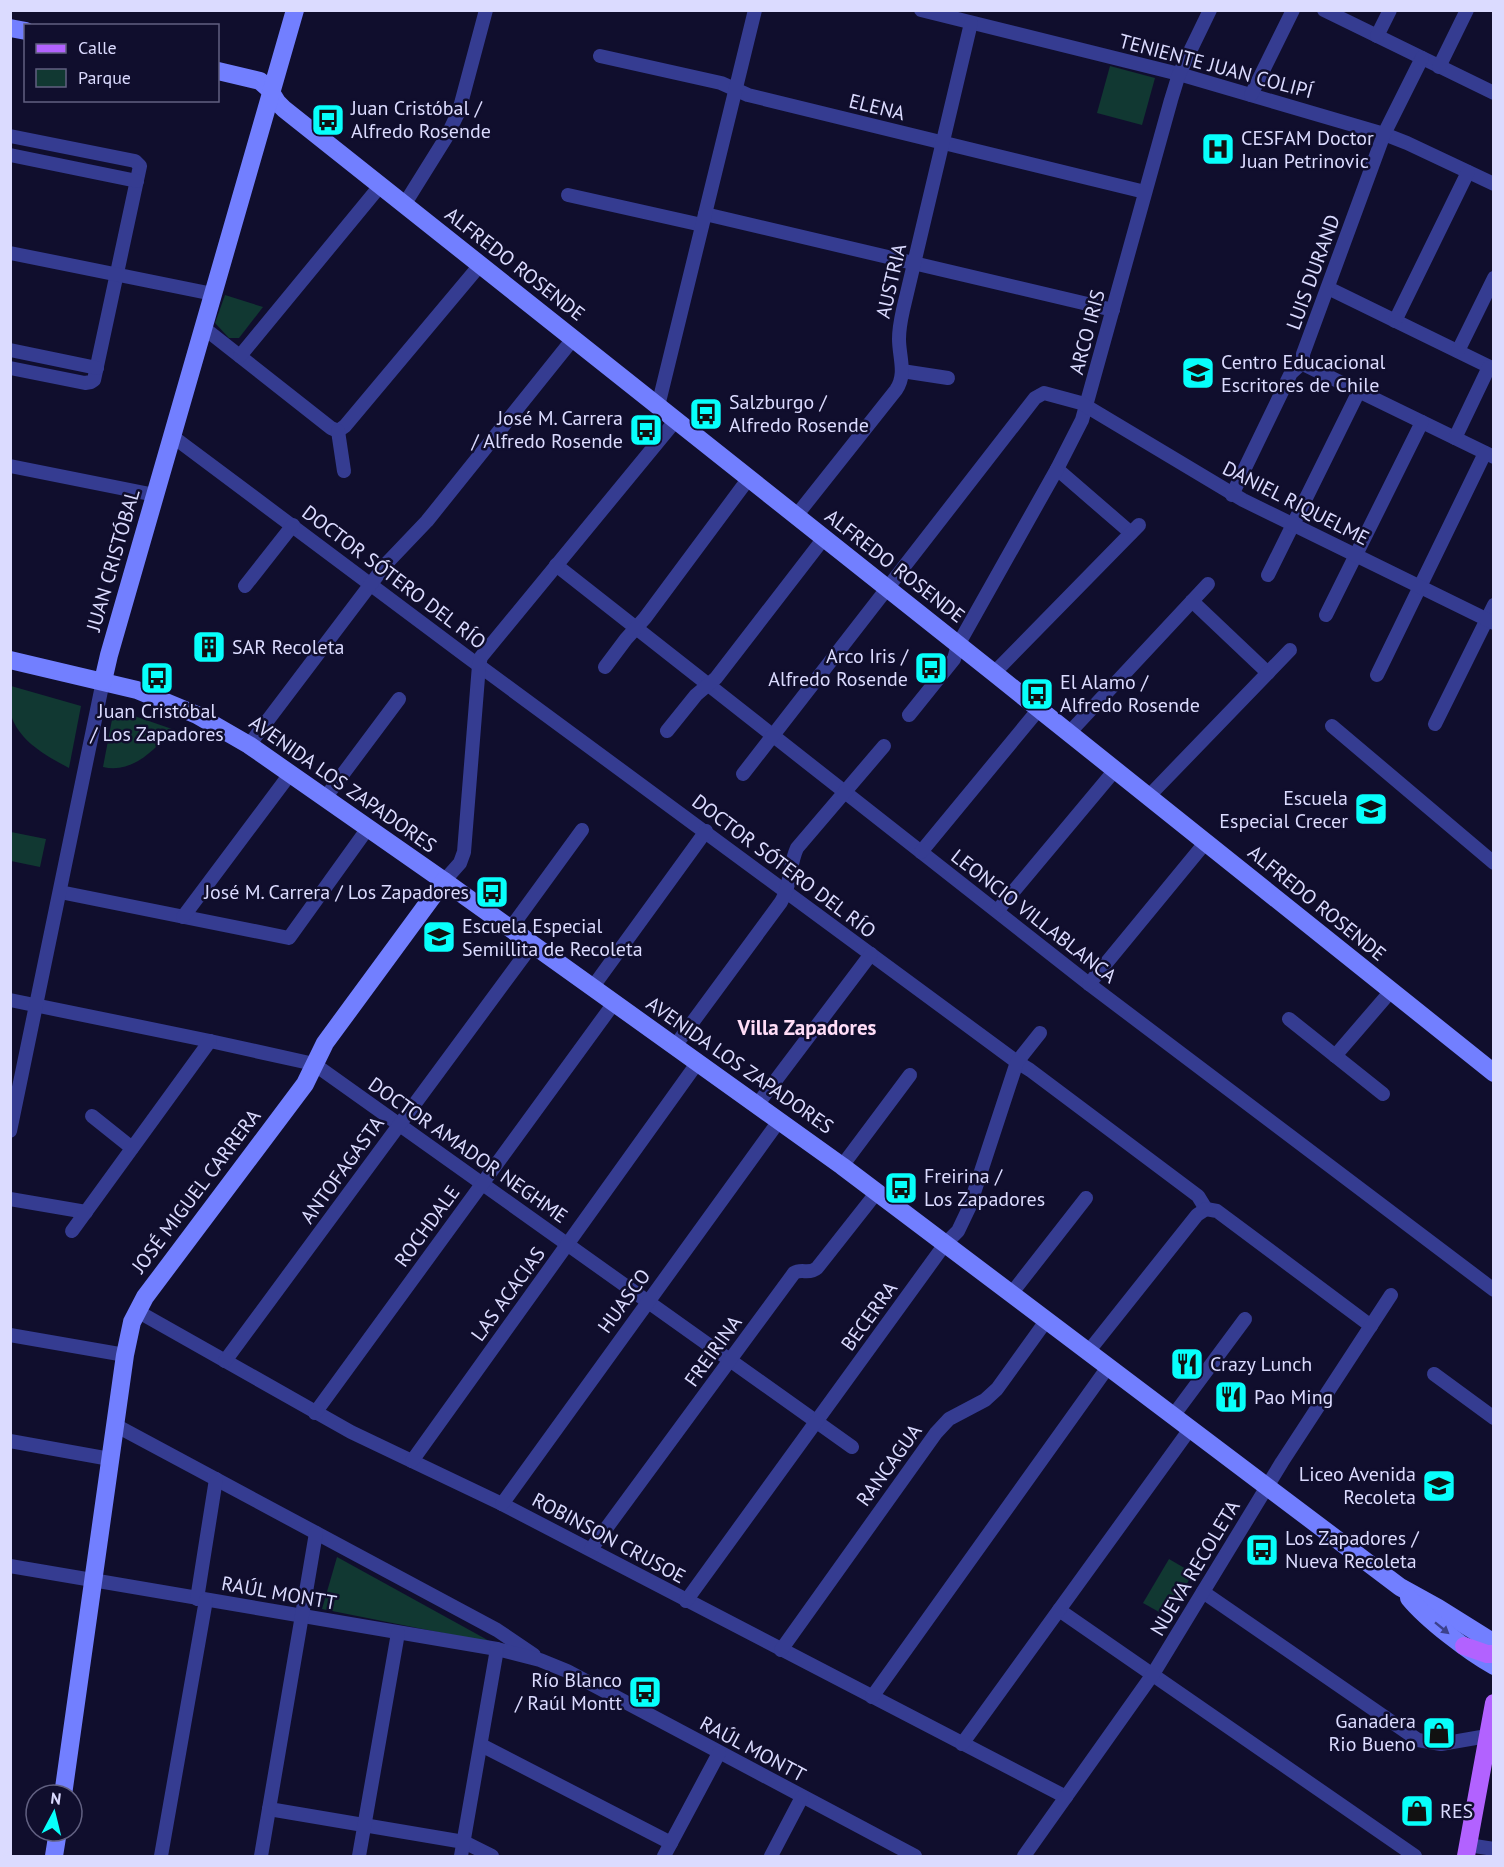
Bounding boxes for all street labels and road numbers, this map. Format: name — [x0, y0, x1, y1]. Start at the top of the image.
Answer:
street label: TENIENTE JUAN COLIPÍ — [1116, 28, 1316, 104]
street label: ELENA — [846, 87, 908, 127]
street label: ALFREDO ROSENDE — [440, 201, 590, 327]
street label: LUIS DURAND — [1280, 211, 1346, 333]
street label: AUSTRIA — [870, 241, 912, 321]
street label: ARCO IRIS — [1063, 287, 1111, 377]
street label: DANIEL RIQUELME — [1218, 455, 1374, 551]
street label: JUAN CRISTÓBAL — [80, 486, 146, 635]
street label: DOCTOR SÓTERO DEL RÍO — [297, 499, 491, 655]
street label: ALFREDO ROSENDE — [820, 503, 970, 629]
street label: AVENIDA LOS ZAPADORES — [244, 709, 442, 859]
street label: DOCTOR SÓTERO DEL RÍO — [687, 788, 881, 944]
street label: ALFREDO ROSENDE — [1243, 839, 1391, 967]
street label: LEONCIO VILLABLANCA — [946, 843, 1122, 989]
street label: AVENIDA LOS ZAPADORES — [641, 990, 839, 1140]
street label: DOCTOR AMADOR NEGHME — [363, 1071, 573, 1229]
street label: JOSÉ MIGUEL CARRERA — [125, 1104, 266, 1279]
street label: ANTOFAGASTA — [294, 1111, 390, 1229]
street label: ROCHDALE — [389, 1180, 465, 1272]
street label: LAS ACACIAS — [465, 1242, 551, 1346]
street label: HUASCO — [592, 1264, 656, 1338]
street label: BECERRA — [835, 1276, 903, 1356]
street label: FREIRINA — [678, 1310, 748, 1392]
street label: RANCAGUA — [850, 1418, 928, 1511]
street label: ROBINSON CRUSOE — [528, 1487, 690, 1589]
street label: NUEVA RECOLETA — [1144, 1495, 1246, 1641]
street label: RAÚL MONTT — [219, 1570, 339, 1616]
street label: RAÚL MONTT — [695, 1710, 811, 1788]

